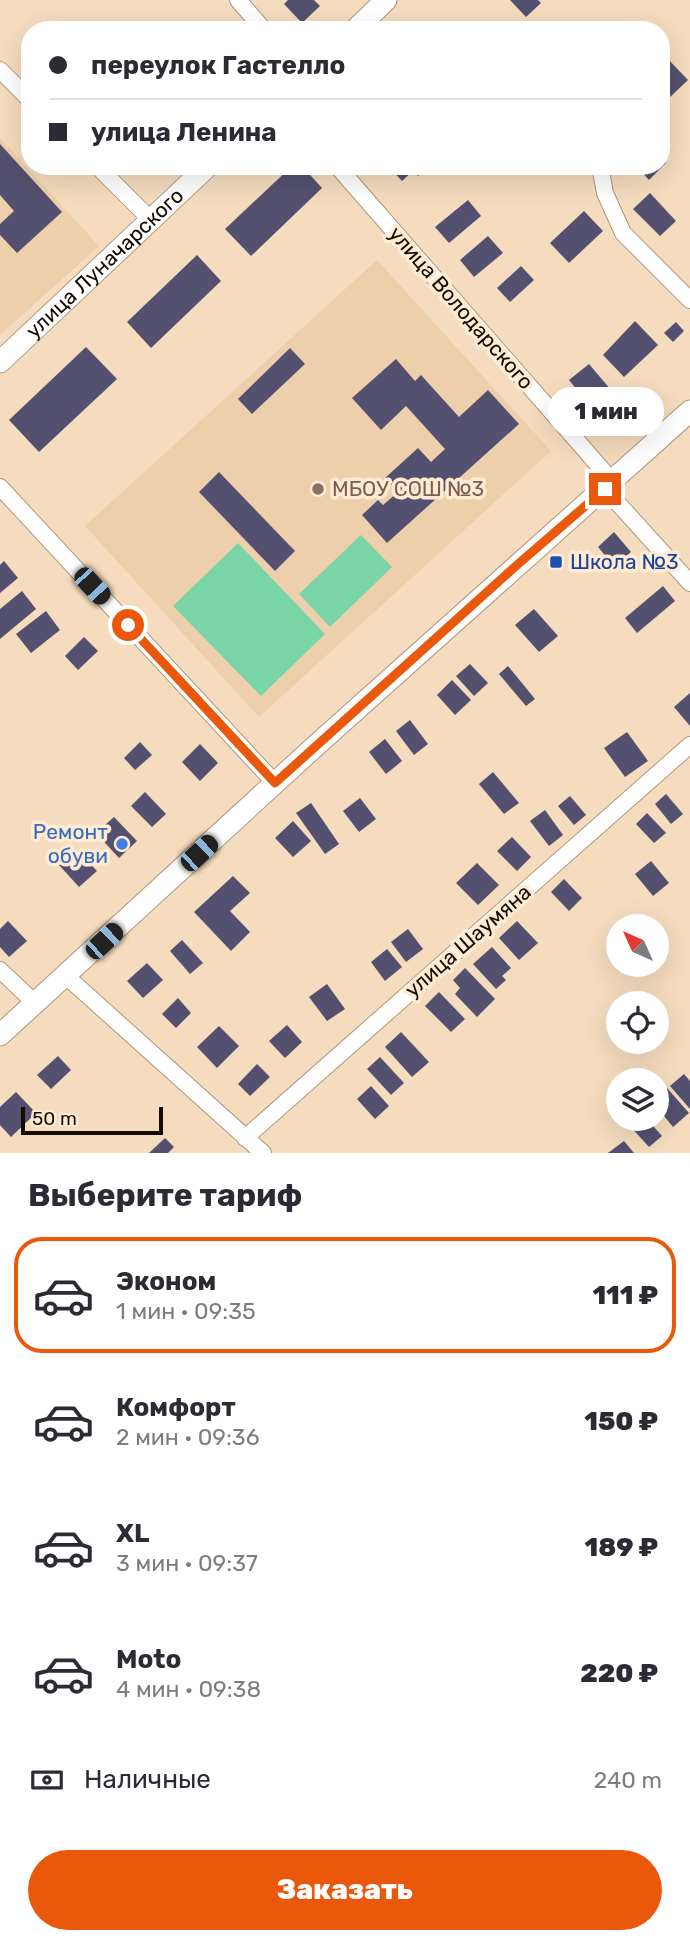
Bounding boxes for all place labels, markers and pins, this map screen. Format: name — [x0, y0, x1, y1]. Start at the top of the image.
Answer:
place label: МБОУ СОШ №3 — [332, 476, 484, 501]
marker: МБОУ СОШ №3 — [310, 481, 326, 497]
place label: Школа №3 — [570, 549, 679, 574]
marker: Школа №3 — [548, 554, 564, 570]
place label: Ремонт обуви — [33, 819, 108, 868]
marker: Ремонт обуви — [114, 836, 130, 852]

